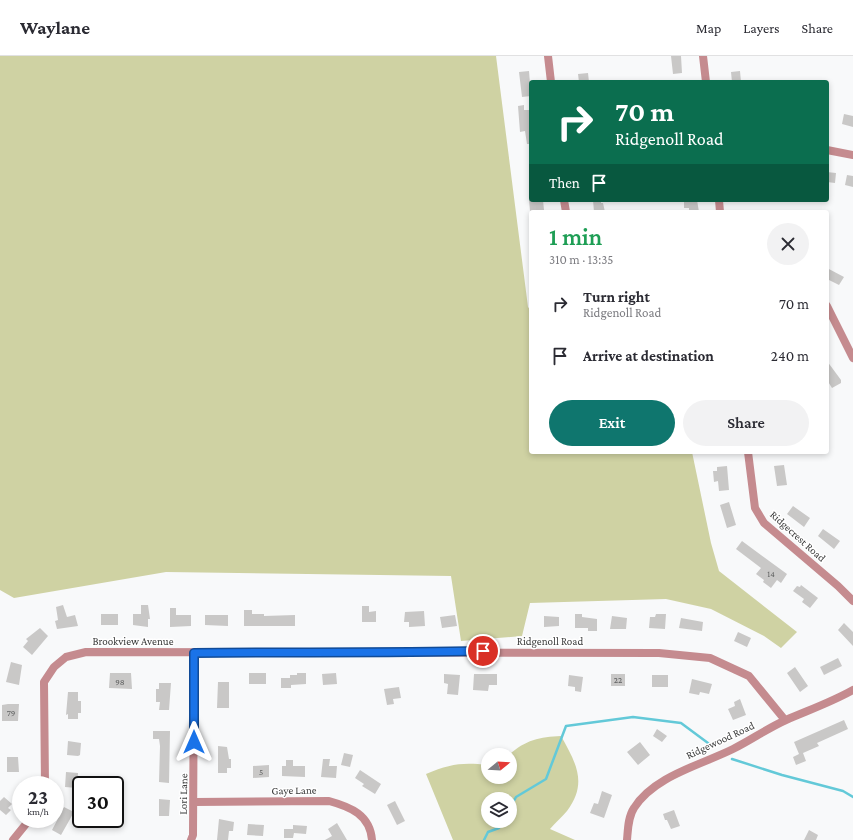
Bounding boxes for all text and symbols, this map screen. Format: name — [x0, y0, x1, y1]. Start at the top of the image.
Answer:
text: Waylane — [20, 17, 90, 38]
text: Map — [696, 20, 721, 36]
text: Layers — [743, 20, 780, 36]
text: Share — [802, 20, 833, 36]
icon: right — [549, 96, 601, 148]
text: 70 m — [615, 96, 674, 127]
text: Ridgenoll Road — [615, 129, 724, 149]
icon: arrive — [588, 172, 610, 194]
text: Then — [549, 175, 580, 191]
text: 1 min — [549, 223, 602, 250]
button: close — [767, 223, 809, 265]
text: 310 m · 13:35 — [549, 252, 613, 267]
text: Turn right — [583, 289, 650, 305]
icon: right — [549, 293, 571, 315]
text: 70 m — [779, 296, 809, 312]
text: Ridgenoll Road — [583, 305, 661, 320]
icon: arrive — [549, 345, 571, 367]
text: Arrive at destination — [583, 348, 714, 364]
text: 240 m — [771, 348, 809, 364]
button: Exit — [549, 400, 675, 446]
button: Share — [683, 400, 809, 446]
street label: Ridgecrest Road — [767, 508, 828, 565]
house number: 14 — [767, 569, 775, 579]
pin — [466, 634, 500, 668]
street label: Brookview Avenue — [92, 635, 174, 647]
street label: Ridgenoll Road — [517, 635, 583, 648]
icon: arrive — [472, 640, 494, 662]
house number: 22 — [614, 675, 622, 685]
house number: 98 — [115, 677, 125, 687]
house number: 79 — [7, 708, 16, 718]
street label: Ridgewood Road — [684, 719, 757, 762]
position arrow — [173, 721, 215, 763]
north arrow — [481, 748, 517, 784]
map controls — [481, 748, 517, 828]
house number: 5 — [259, 767, 263, 777]
street label: Lori Lane — [177, 773, 189, 815]
speed limit sign: 30 — [72, 776, 124, 828]
street label: Gaye Lane — [271, 784, 317, 797]
text: 23 — [28, 786, 48, 808]
button: layers — [481, 792, 517, 828]
text: km/h — [27, 806, 49, 817]

